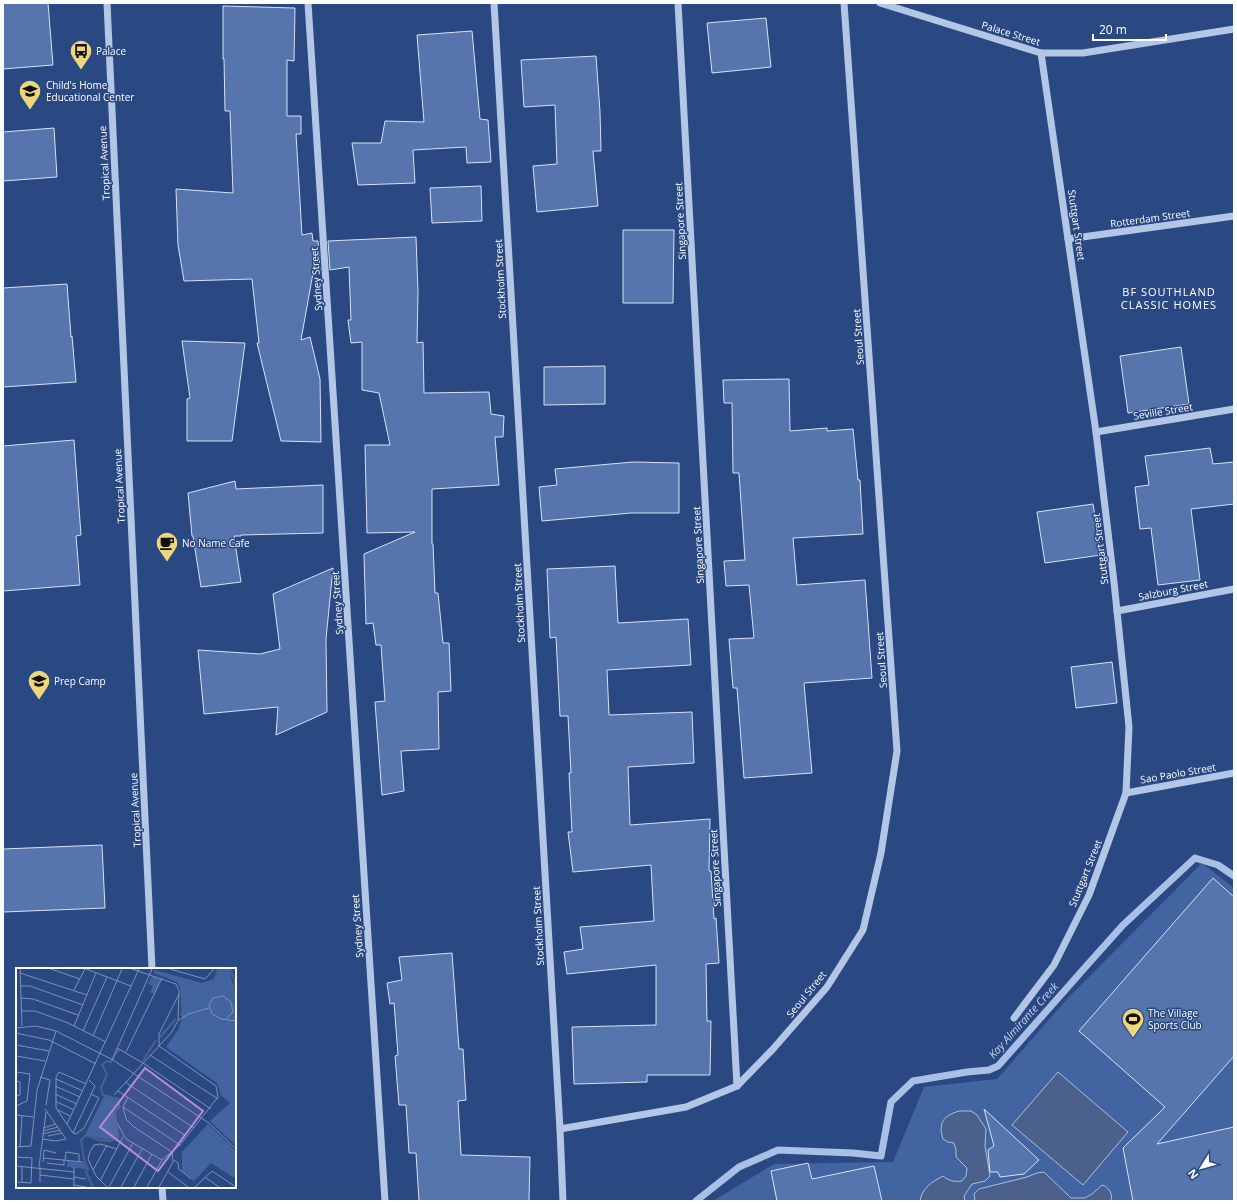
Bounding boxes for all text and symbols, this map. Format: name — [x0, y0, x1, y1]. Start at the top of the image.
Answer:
scale bar — [1093, 16, 1166, 42]
street label: Palace Street — [980, 17, 1042, 49]
text: 20 m — [1099, 21, 1127, 38]
bus stop icon: Palace — [68, 38, 94, 71]
place label: Palace — [96, 44, 126, 58]
school or university icon: Child's Home Educational Center — [17, 78, 43, 111]
place label: Child's Home Educational Center — [46, 78, 134, 104]
street label: Tropical Avenue — [95, 125, 113, 201]
street label: Singapore Street — [671, 182, 689, 260]
street label: Stuttgart Street — [1065, 189, 1089, 262]
street label: Rotterdam Street — [1109, 205, 1191, 231]
street label: Stockholm Street — [491, 238, 509, 319]
street label: Sydney Street — [307, 246, 325, 311]
district label: BF SOUTHLAND CLASSIC HOMES — [1121, 284, 1217, 312]
street label: Seoul Street — [849, 308, 867, 366]
street label: Seville Street — [1132, 399, 1194, 423]
street label: Tropical Avenue — [110, 448, 128, 524]
street label: Singapore Street — [689, 506, 707, 584]
street label: Stuttgart Street — [1089, 512, 1111, 585]
cafe icon: No Name Cafe — [154, 530, 180, 563]
place label: No Name Cafe — [182, 536, 250, 550]
street label: Stockholm Street — [510, 562, 528, 643]
street label: Sydney Street — [328, 570, 346, 635]
street label: Salzburg Street — [1137, 576, 1209, 604]
street label: Seoul Street — [872, 631, 890, 689]
school or university icon: Prep Camp — [26, 668, 52, 701]
place label: Prep Camp — [54, 674, 106, 688]
street label: Sao Paolo Street — [1139, 759, 1217, 787]
street label: Tropical Avenue — [126, 772, 144, 848]
street label: Singapore Street — [706, 829, 724, 907]
street label: Stuttgart Street — [1065, 837, 1105, 909]
street label: Stockholm Street — [529, 885, 547, 966]
street label: Sydney Street — [348, 893, 366, 958]
street label: Seoul Street — [783, 967, 829, 1020]
inset map — [16, 968, 236, 1188]
water label: Kay Almirante Creek — [985, 978, 1062, 1061]
sports icon: The Village Sports Club — [1120, 1006, 1146, 1039]
place label: The Village Sports Club — [1148, 1006, 1202, 1032]
north arrow — [1181, 1148, 1221, 1188]
text: N — [1184, 1166, 1201, 1182]

